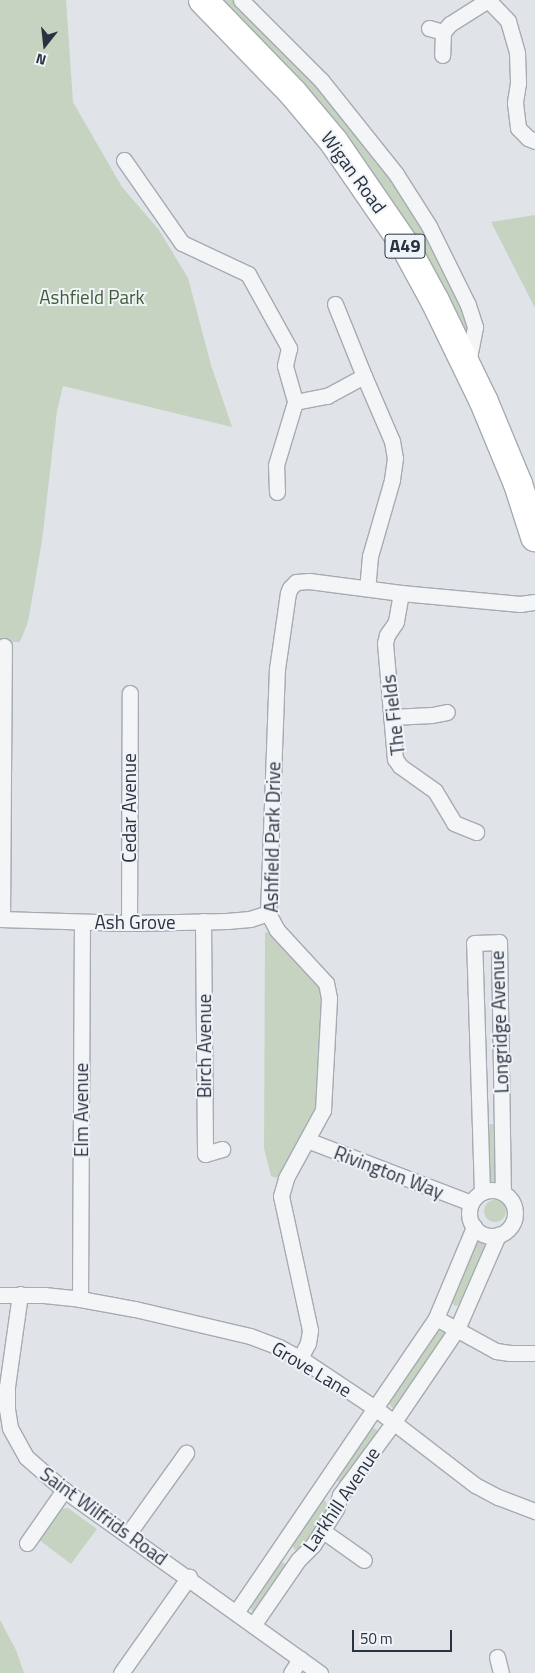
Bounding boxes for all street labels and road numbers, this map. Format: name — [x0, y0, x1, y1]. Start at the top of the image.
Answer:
street label: Wigan Road — [317, 127, 391, 217]
road number: A49 — [384, 230, 426, 262]
street label: The Fields — [377, 673, 409, 757]
street label: Cedar Avenue — [118, 753, 140, 863]
street label: Ashfield Park Drive — [259, 761, 285, 913]
street label: Ash Grove — [94, 911, 176, 933]
street label: Longridge Avenue — [485, 950, 513, 1094]
street label: Birch Avenue — [193, 994, 215, 1098]
street label: Elm Avenue — [70, 1063, 92, 1157]
street label: Rivington Way — [331, 1141, 447, 1203]
street label: Grove Lane — [268, 1336, 356, 1402]
street label: Larkhill Avenue — [298, 1442, 384, 1556]
street label: Saint Wilfrids Road — [36, 1462, 172, 1570]

